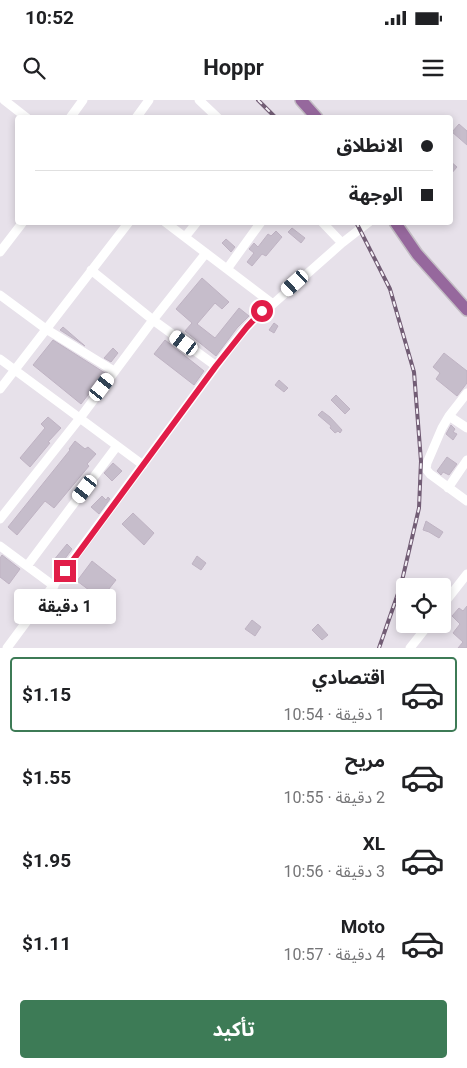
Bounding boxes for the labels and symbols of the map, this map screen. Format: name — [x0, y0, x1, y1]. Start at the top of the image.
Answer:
car — [278, 267, 311, 299]
route start — [251, 300, 273, 322]
car — [167, 328, 200, 358]
car — [86, 371, 117, 403]
car — [69, 473, 100, 505]
route end — [54, 560, 76, 582]
callout: 1 دقيقة — [14, 588, 116, 624]

